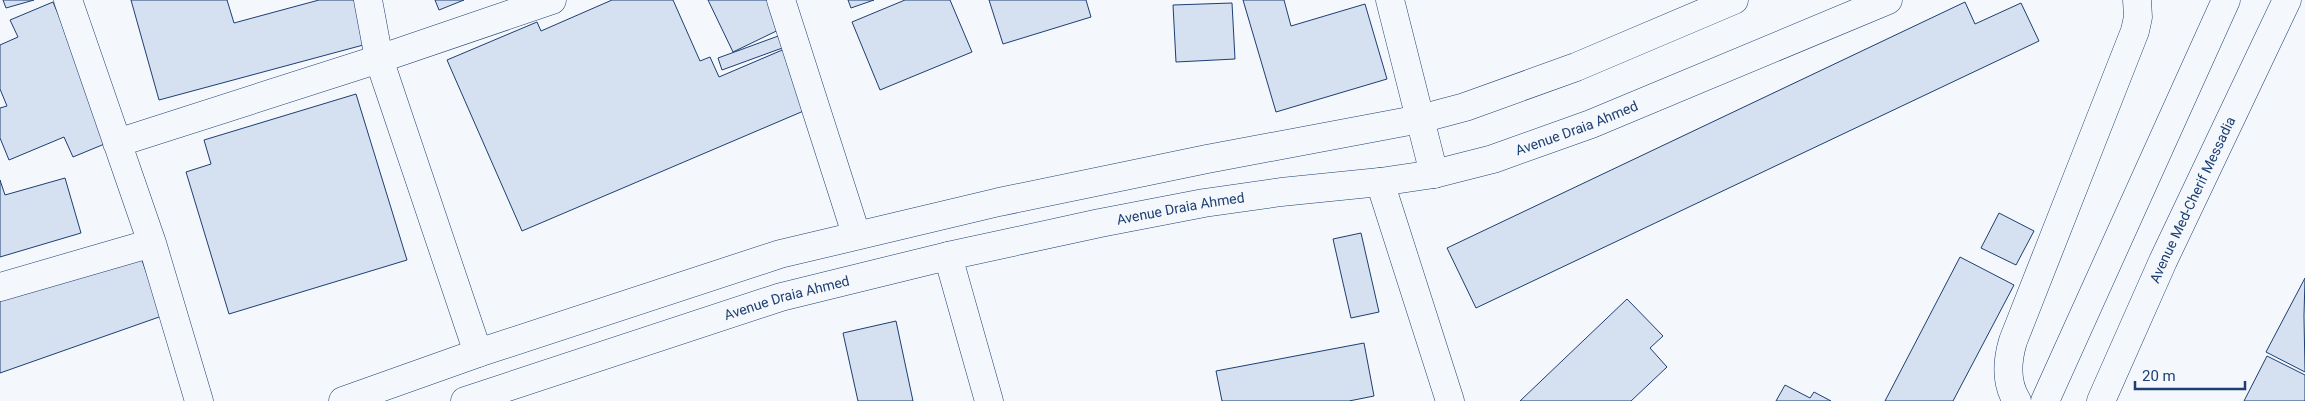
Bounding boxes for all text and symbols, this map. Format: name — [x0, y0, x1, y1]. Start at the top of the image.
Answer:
street label: Avenue Draia Ahmed — [1513, 97, 1640, 158]
street label: Avenue Med-Cherif Messadia — [2146, 114, 2238, 285]
street label: Avenue Draia Ahmed — [1115, 189, 1245, 228]
street label: Avenue Draia Ahmed — [722, 273, 851, 323]
scale bar — [2135, 358, 2245, 390]
text: 20 m — [2142, 367, 2176, 385]

